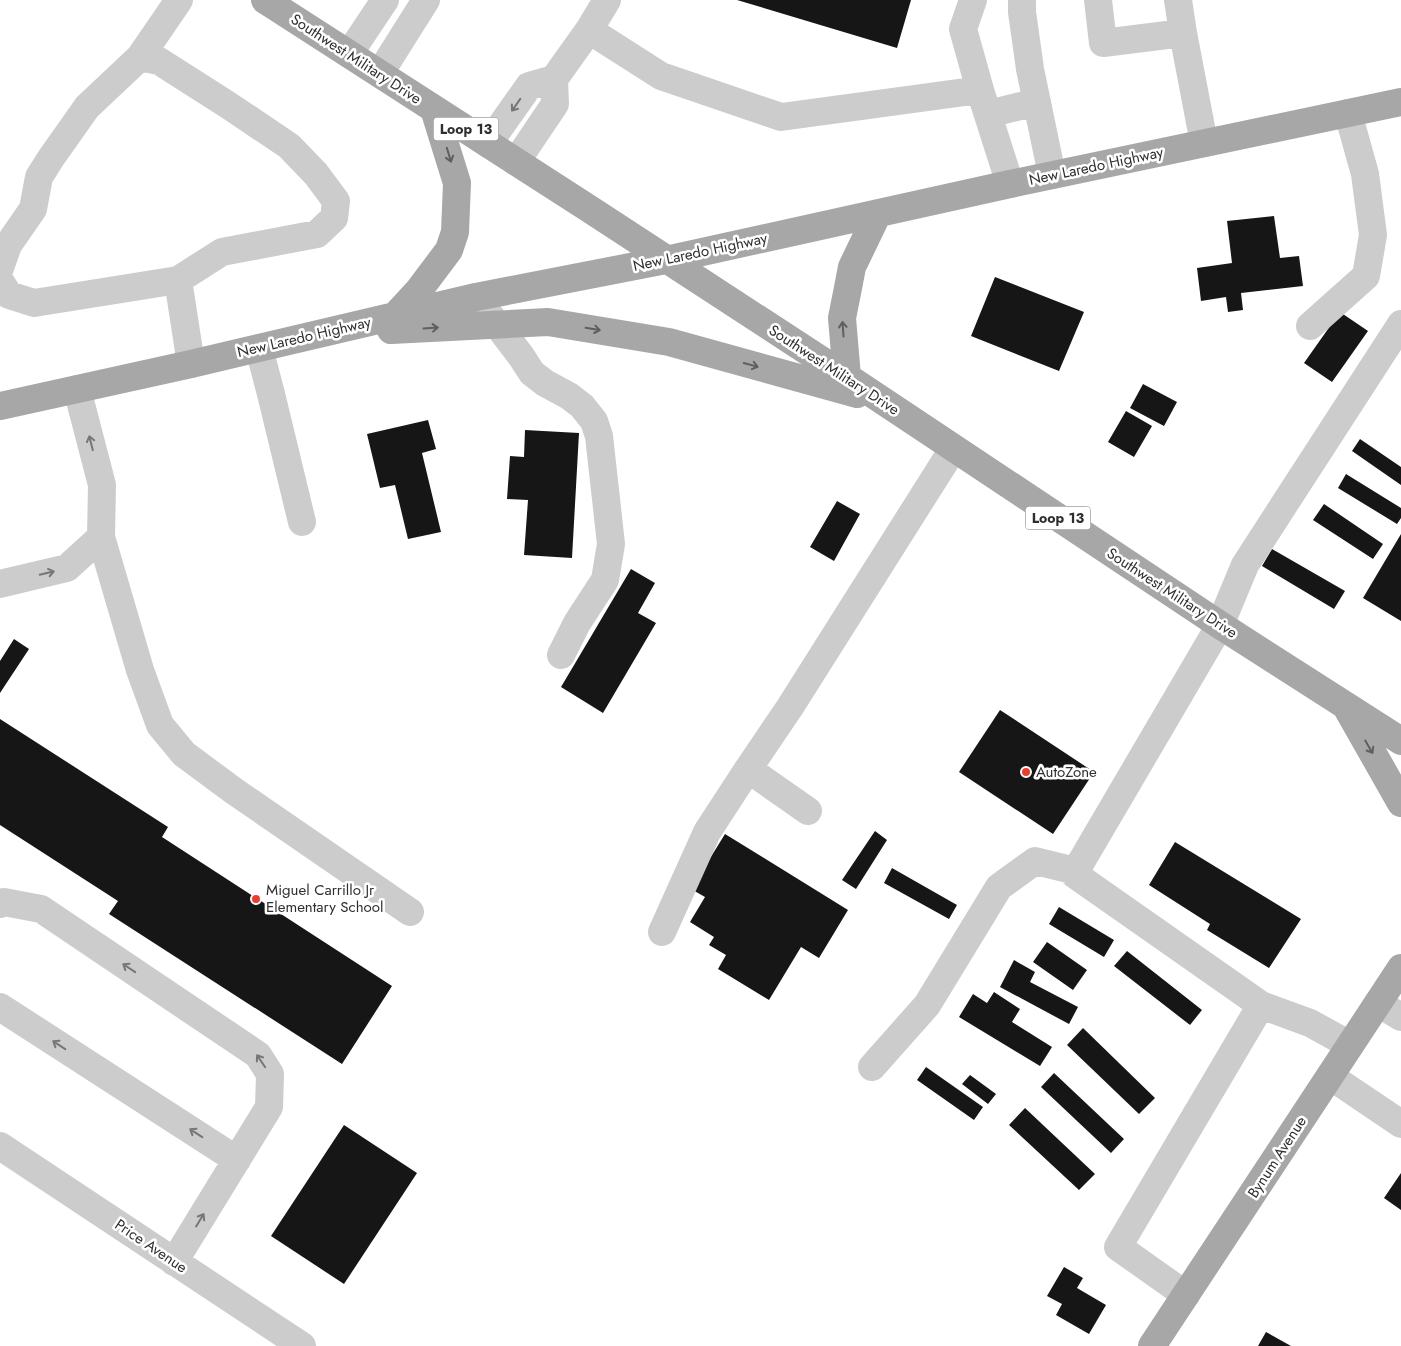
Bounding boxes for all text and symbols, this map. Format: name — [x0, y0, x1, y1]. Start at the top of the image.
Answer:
street label: Southwest Military Drive — [286, 8, 426, 110]
one-way arrow — [511, 97, 521, 111]
road number: Loop 13 — [434, 118, 498, 140]
street label: New Laredo Highway — [1027, 141, 1165, 191]
one-way arrow — [444, 147, 454, 163]
street label: New Laredo Highway — [631, 227, 769, 277]
street label: New Laredo Highway — [235, 311, 373, 363]
street label: Southwest Military Drive — [764, 319, 904, 421]
one-way arrow — [838, 321, 848, 337]
one-way arrow — [423, 323, 439, 333]
one-way arrow — [584, 324, 600, 334]
one-way arrow — [743, 360, 759, 370]
one-way arrow — [86, 435, 95, 451]
road number: Loop 13 — [1026, 506, 1090, 530]
street label: Southwest Military Drive — [1102, 542, 1242, 644]
one-way arrow — [39, 568, 55, 577]
one-way arrow — [1365, 739, 1374, 754]
place label: AutoZone — [1036, 761, 1097, 783]
marker: AutoZone — [1020, 766, 1032, 778]
place label: Miguel Carrillo Jr Elementary School — [266, 879, 383, 918]
marker: Miguel Carrillo Jr Elementary School — [250, 893, 262, 905]
one-way arrow — [122, 963, 136, 973]
one-way arrow — [53, 1040, 67, 1050]
one-way arrow — [256, 1054, 266, 1068]
street label: Bynum Avenue — [1242, 1112, 1312, 1202]
one-way arrow — [189, 1128, 203, 1138]
street label: Price Avenue — [110, 1214, 192, 1279]
one-way arrow — [195, 1214, 205, 1228]

